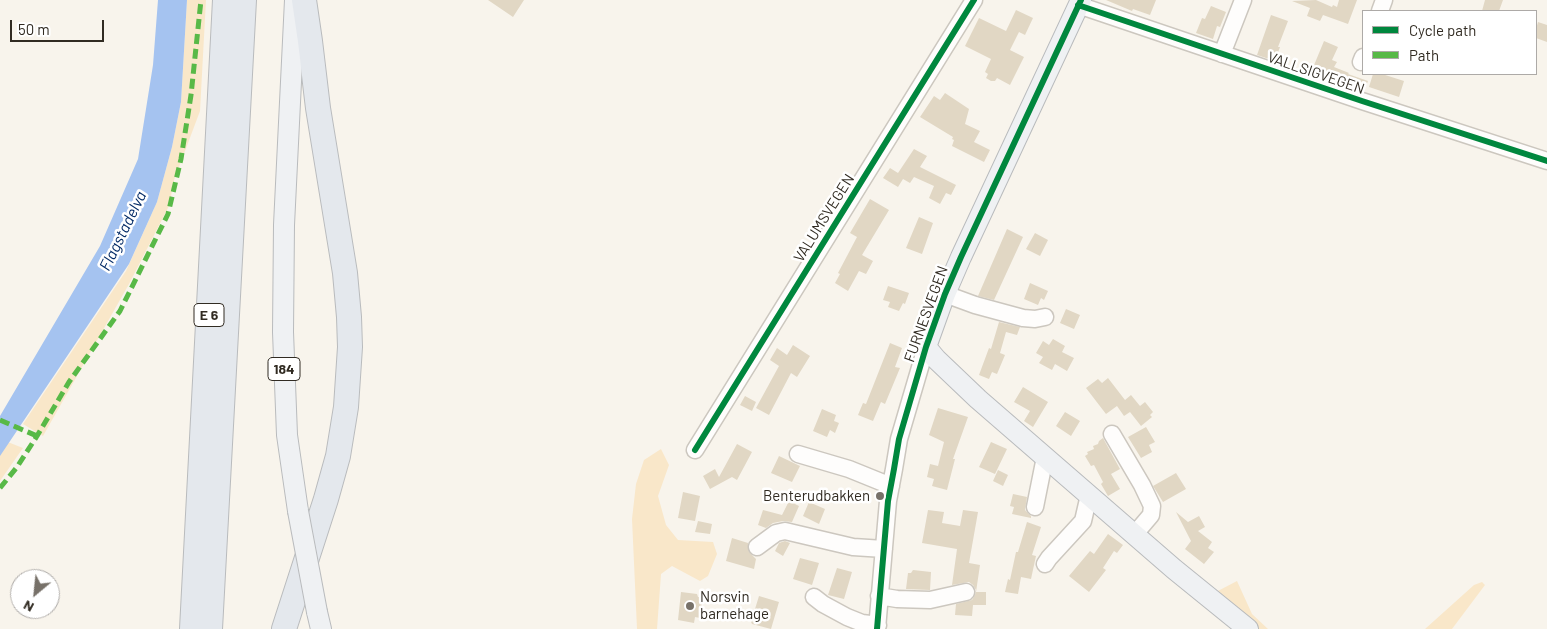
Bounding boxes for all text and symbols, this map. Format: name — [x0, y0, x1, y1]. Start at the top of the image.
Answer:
scale bar — [12, 10, 106, 42]
legend — [1362, 10, 1537, 75]
text: 50 m — [18, 20, 50, 38]
text: Cycle path — [1409, 21, 1476, 39]
text: Path — [1409, 46, 1439, 64]
street label: VALLSIGVEGEN — [1265, 48, 1367, 98]
street label: VALUMSVEGEN — [790, 171, 858, 265]
water label: Flagstadelva — [95, 188, 151, 274]
street label: FURNESVEGEN — [900, 263, 952, 365]
road number: E 6 — [194, 304, 224, 326]
road number: 184 — [268, 358, 300, 380]
place label: Benterudbakken — [763, 487, 870, 505]
marker: Benterudbakken — [874, 490, 886, 502]
north arrow — [10, 569, 60, 619]
place label: Norsvin barnehage — [700, 588, 769, 623]
text: N — [20, 597, 36, 616]
marker: Norsvin barnehage — [684, 600, 696, 612]

